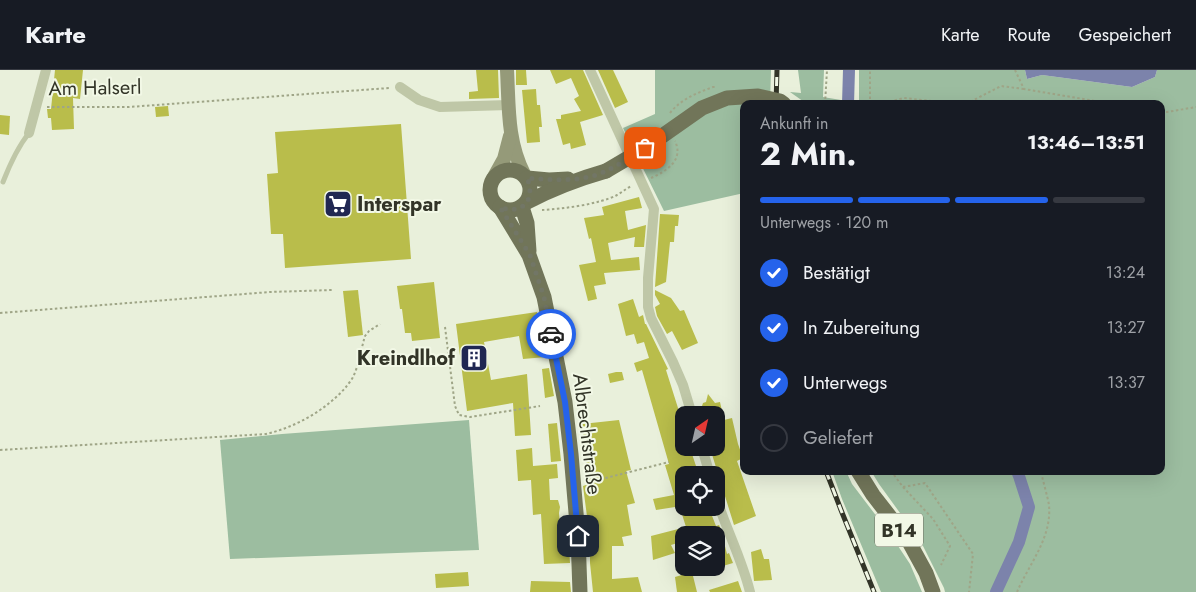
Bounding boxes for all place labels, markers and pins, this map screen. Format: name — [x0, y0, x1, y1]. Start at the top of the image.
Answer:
pin — [624, 127, 666, 169]
supermarket icon: Interspar — [323, 189, 353, 219]
place label: Interspar — [357, 190, 442, 219]
building icon: Kreindlhof — [459, 343, 489, 373]
place label: Kreindlhof — [357, 344, 456, 373]
pin — [557, 515, 599, 557]

